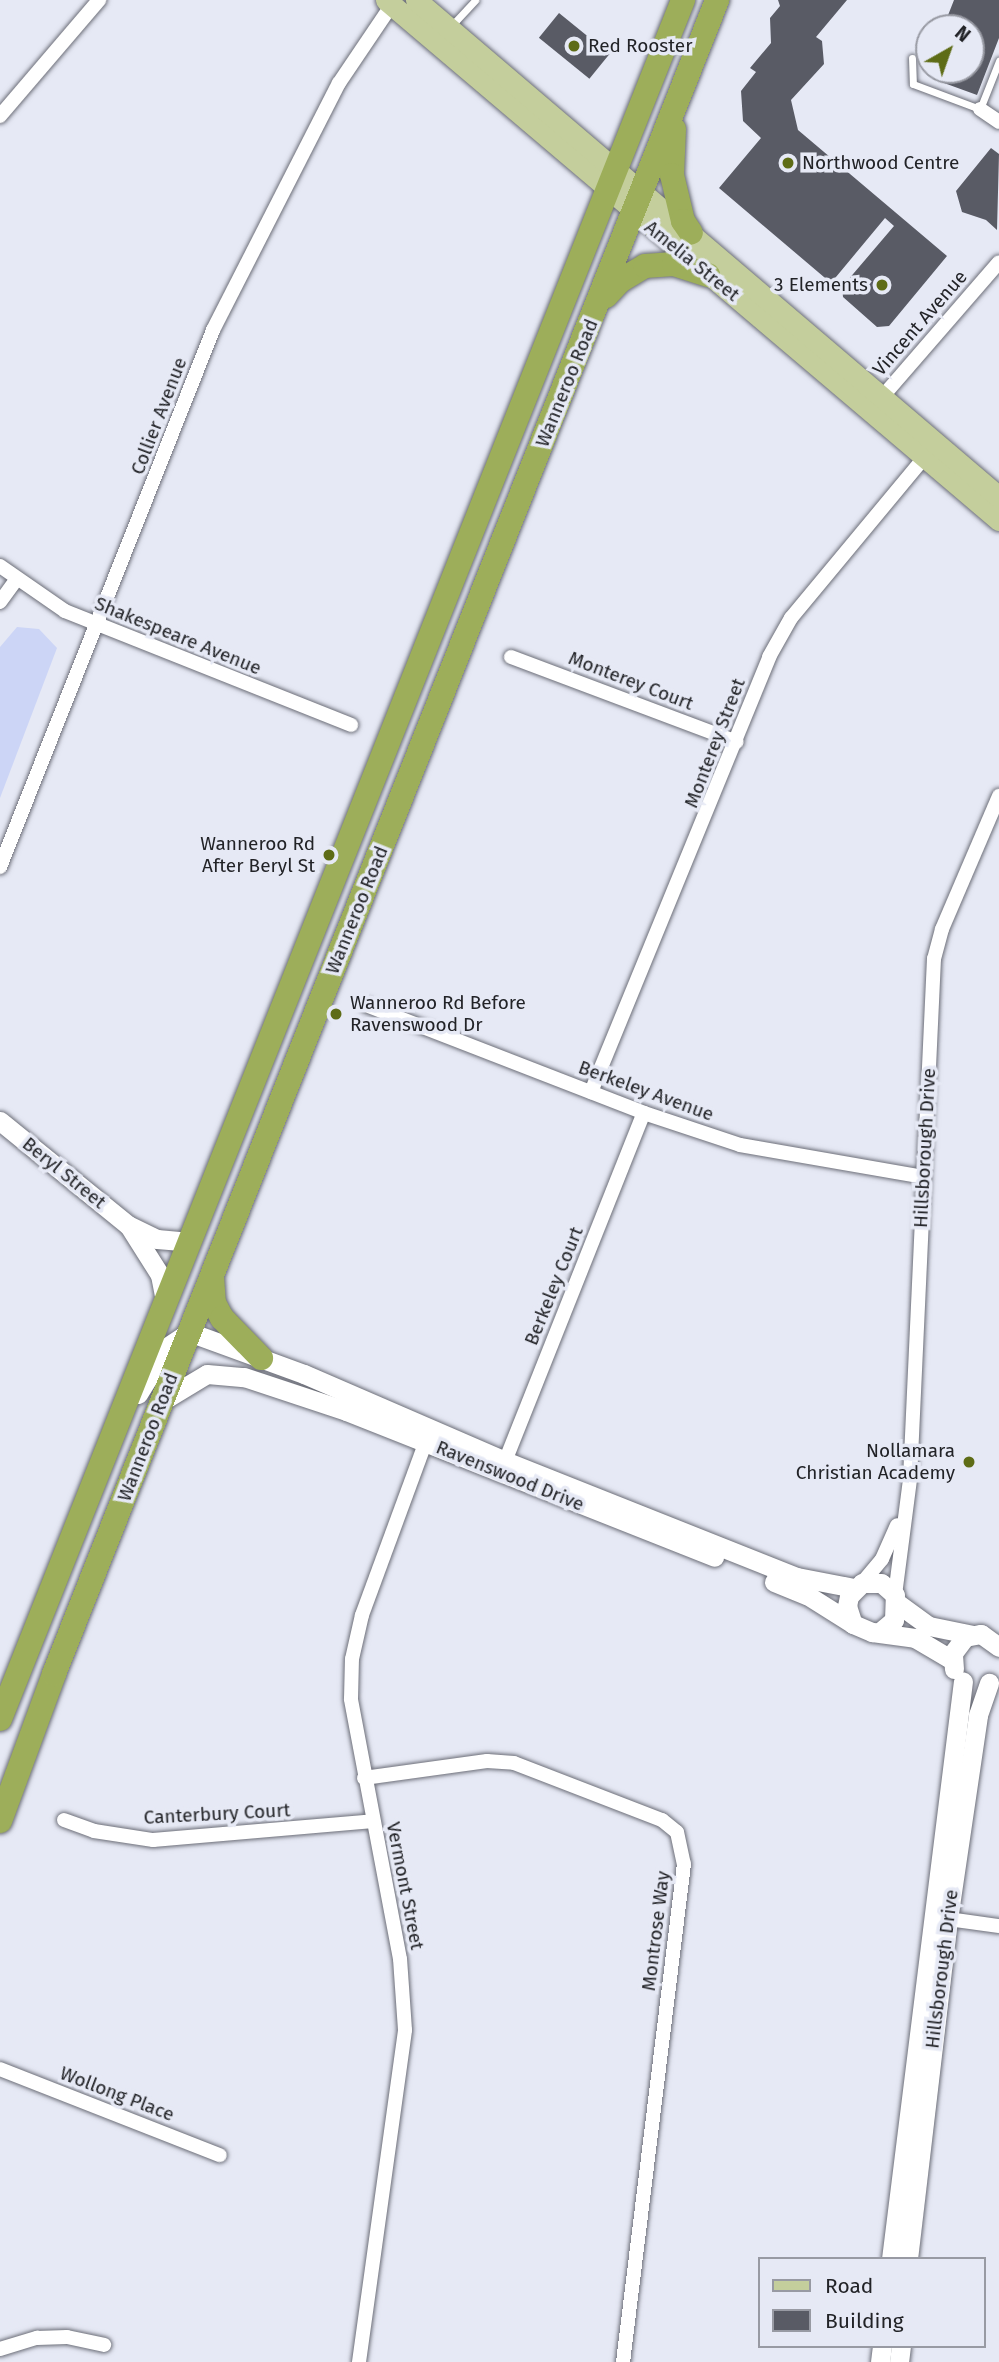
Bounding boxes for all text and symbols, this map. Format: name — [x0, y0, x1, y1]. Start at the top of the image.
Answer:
north arrow — [915, 14, 985, 84]
text: N — [950, 21, 975, 47]
place label: Red Rooster — [588, 35, 692, 57]
marker: Red Rooster — [566, 38, 582, 54]
place label: Northwood Centre — [802, 152, 959, 174]
marker: Northwood Centre — [780, 155, 796, 171]
street label: Amelia Street — [640, 216, 744, 306]
street label: Vincent Avenue — [868, 266, 972, 380]
place label: 3 Elements — [774, 274, 868, 296]
marker: 3 Elements — [874, 277, 890, 293]
street label: Wanneroo Road — [531, 316, 603, 450]
street label: Collier Avenue — [126, 354, 192, 478]
street label: Shakespeare Avenue — [91, 592, 265, 680]
street label: Monterey Court — [565, 647, 697, 715]
street label: Monterey Street — [680, 675, 750, 811]
place label: Wanneroo Rd After Beryl St — [200, 833, 315, 877]
street label: Wanneroo Road — [321, 843, 393, 977]
marker: Wanneroo Rd After Beryl St — [321, 847, 337, 863]
place label: Wanneroo Rd Before Ravenswood Dr — [350, 992, 526, 1036]
marker: Wanneroo Rd Before Ravenswood Dr — [328, 1006, 344, 1022]
street label: Berkeley Avenue — [575, 1056, 717, 1126]
street label: Hillsborough Drive — [909, 1067, 941, 1229]
street label: Beryl Street — [18, 1132, 110, 1214]
street label: Berkeley Court — [520, 1223, 588, 1349]
street label: Wanneroo Road — [113, 1369, 183, 1505]
street label: Ravenswood Drive — [433, 1436, 587, 1516]
place label: Nollamara Christian Academy — [796, 1440, 955, 1484]
marker: Nollamara Christian Academy — [961, 1454, 977, 1470]
street label: Canterbury Court — [143, 1799, 291, 1829]
street label: Vermont Street — [381, 1820, 429, 1952]
street label: Montrose Way — [637, 1870, 675, 1992]
street label: Hillsborough Drive — [921, 1888, 963, 2050]
street label: Wollong Place — [57, 2062, 177, 2126]
legend — [758, 2257, 985, 2348]
text: Road — [825, 2273, 873, 2299]
text: Building — [825, 2308, 904, 2334]

